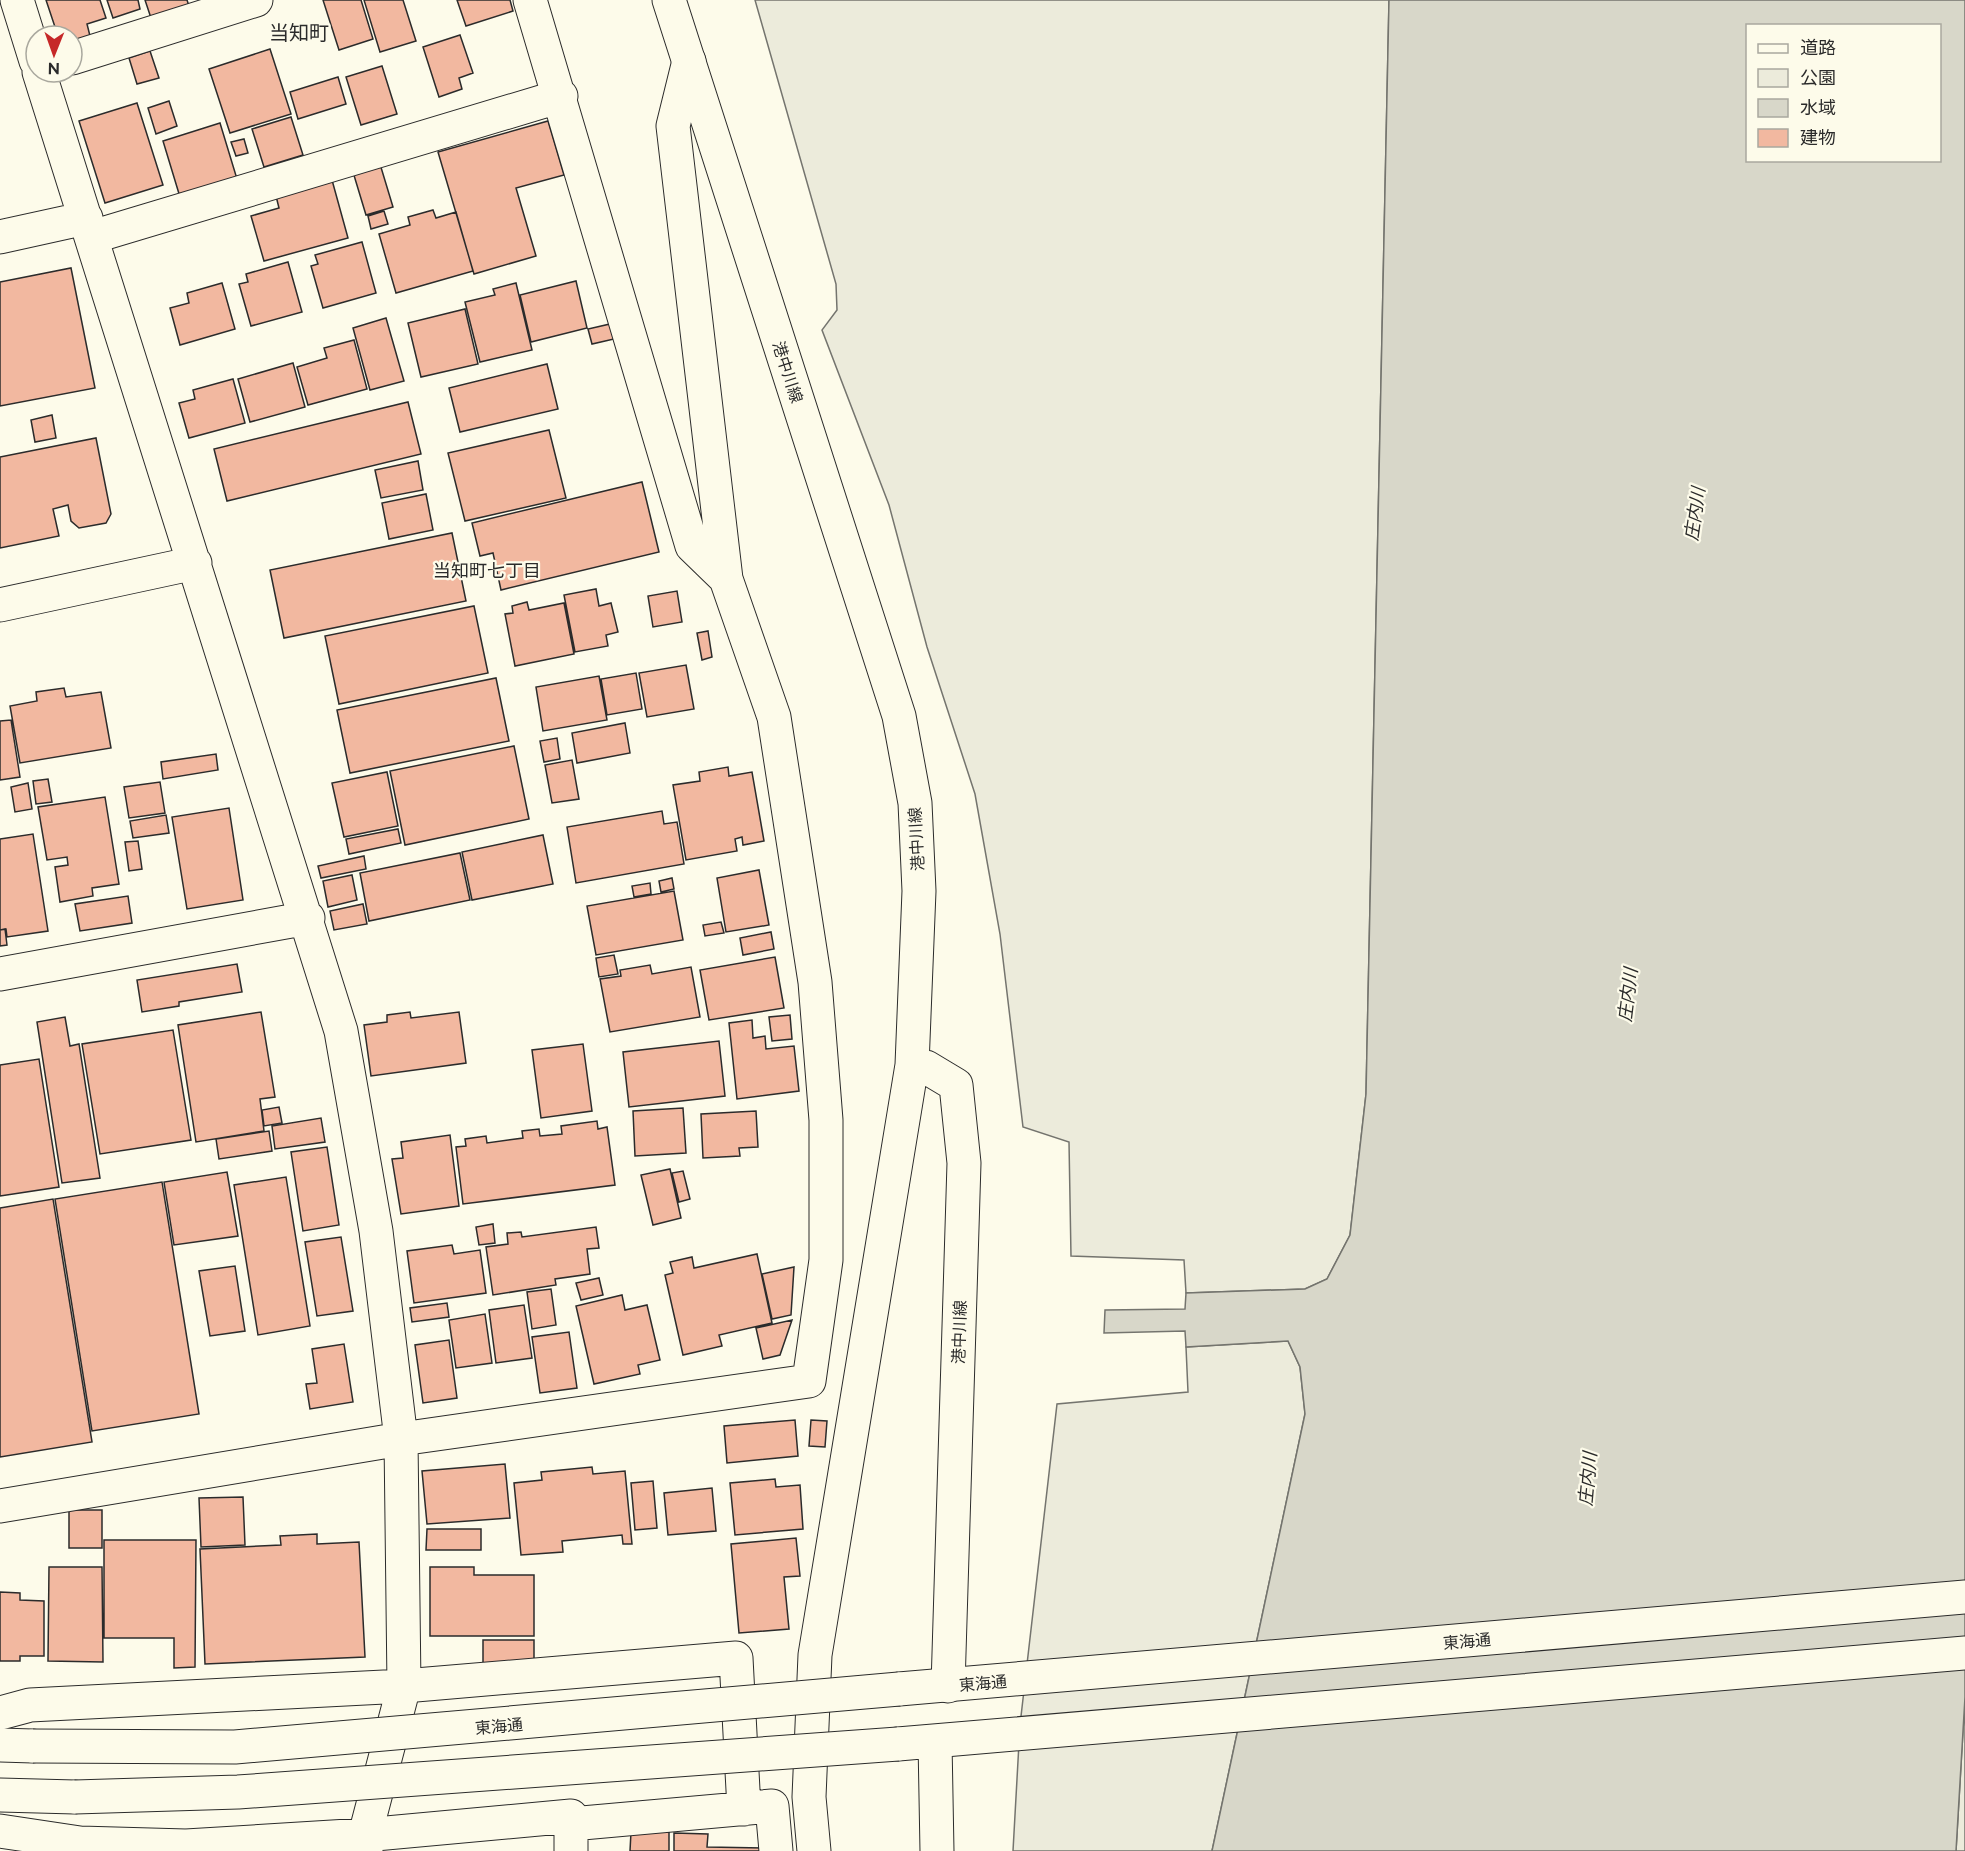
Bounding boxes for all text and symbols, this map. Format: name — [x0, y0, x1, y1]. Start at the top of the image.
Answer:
district label: 当知町 — [269, 21, 329, 45]
north arrow — [24, 24, 84, 84]
legend — [1746, 24, 1941, 162]
text: 道路 — [1800, 37, 1836, 58]
text: N — [47, 59, 60, 78]
text: 公園 — [1800, 67, 1836, 88]
text: 水域 — [1800, 97, 1836, 118]
text: 建物 — [1800, 127, 1836, 148]
street label: 港中川線 — [769, 339, 806, 406]
water label: 庄内川 — [1680, 484, 1709, 542]
district label: 当知町七丁目 — [433, 560, 541, 581]
street label: 港中川線 — [905, 807, 928, 871]
water label: 庄内川 — [1614, 965, 1641, 1023]
street label: 港中川線 — [949, 1300, 970, 1364]
water label: 庄内川 — [1575, 1449, 1600, 1507]
street label: 東海通 — [1442, 1630, 1492, 1653]
street label: 東海通 — [958, 1672, 1008, 1695]
street label: 東海通 — [474, 1715, 524, 1738]

